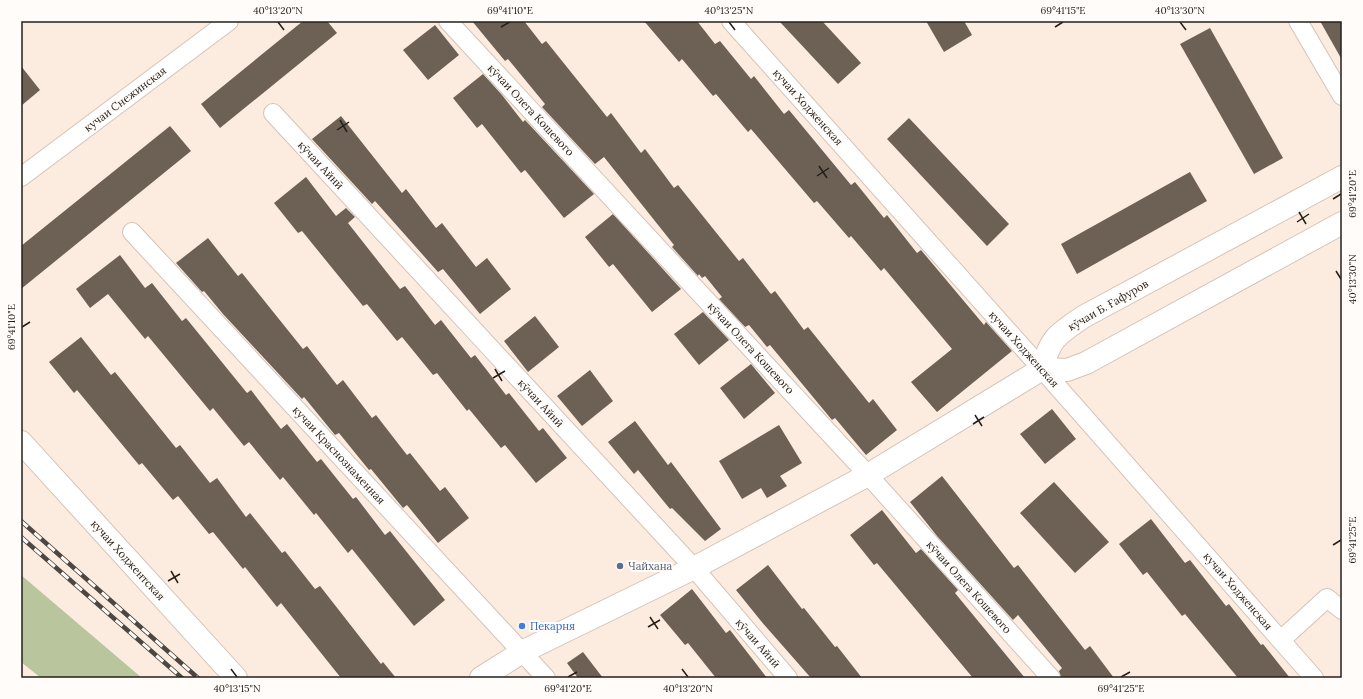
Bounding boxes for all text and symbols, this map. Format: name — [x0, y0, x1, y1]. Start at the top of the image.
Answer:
text: 40°13'20"N — [253, 4, 303, 17]
text: 69°41'10"E — [487, 4, 533, 17]
text: 40°13'25"N — [705, 4, 754, 17]
text: 69°41'15"E — [1040, 4, 1086, 17]
text: 40°13'30"N — [1155, 4, 1205, 17]
street label: кӯчаи Олега Кошевого — [485, 61, 577, 159]
street label: кучаи Снежинская — [81, 63, 169, 135]
street label: кучаи Ходженская — [770, 66, 846, 148]
street label: кӯчаи Айнӣ — [295, 138, 347, 192]
text: 69°41'20"E — [1346, 170, 1359, 218]
text: 40°13'30"N — [1346, 254, 1359, 304]
street label: кӯчаи Б. Ғафуров — [1065, 276, 1151, 334]
street label: кӯчаи Олега Кошевого — [705, 299, 797, 397]
text: 69°41'10"E — [5, 304, 18, 350]
street label: кучаи Ходженская — [986, 308, 1062, 390]
street label: кӯчаи Айнӣ — [515, 376, 567, 430]
street label: кучаи Краснознаменная — [290, 403, 388, 507]
street label: кучаи Ходжентская — [88, 517, 168, 603]
text: 69°41'25"E — [1346, 517, 1359, 563]
street label: кӯчаи Олега Кошевого — [924, 538, 1014, 636]
street label: кучаи Ходженская — [1201, 549, 1275, 633]
place label: Чайхана — [628, 559, 673, 573]
marker: Чайхана — [615, 561, 625, 571]
street label: кӯчаи Айнӣ — [733, 615, 783, 671]
place label: Пекарня — [530, 619, 575, 633]
marker: Пекарня — [517, 621, 527, 631]
text: 40°13'15"N — [213, 682, 261, 695]
text: 69°41'20"E — [544, 682, 592, 695]
text: 40°13'20"N — [663, 682, 713, 695]
text: 69°41'25"E — [1098, 682, 1144, 695]

